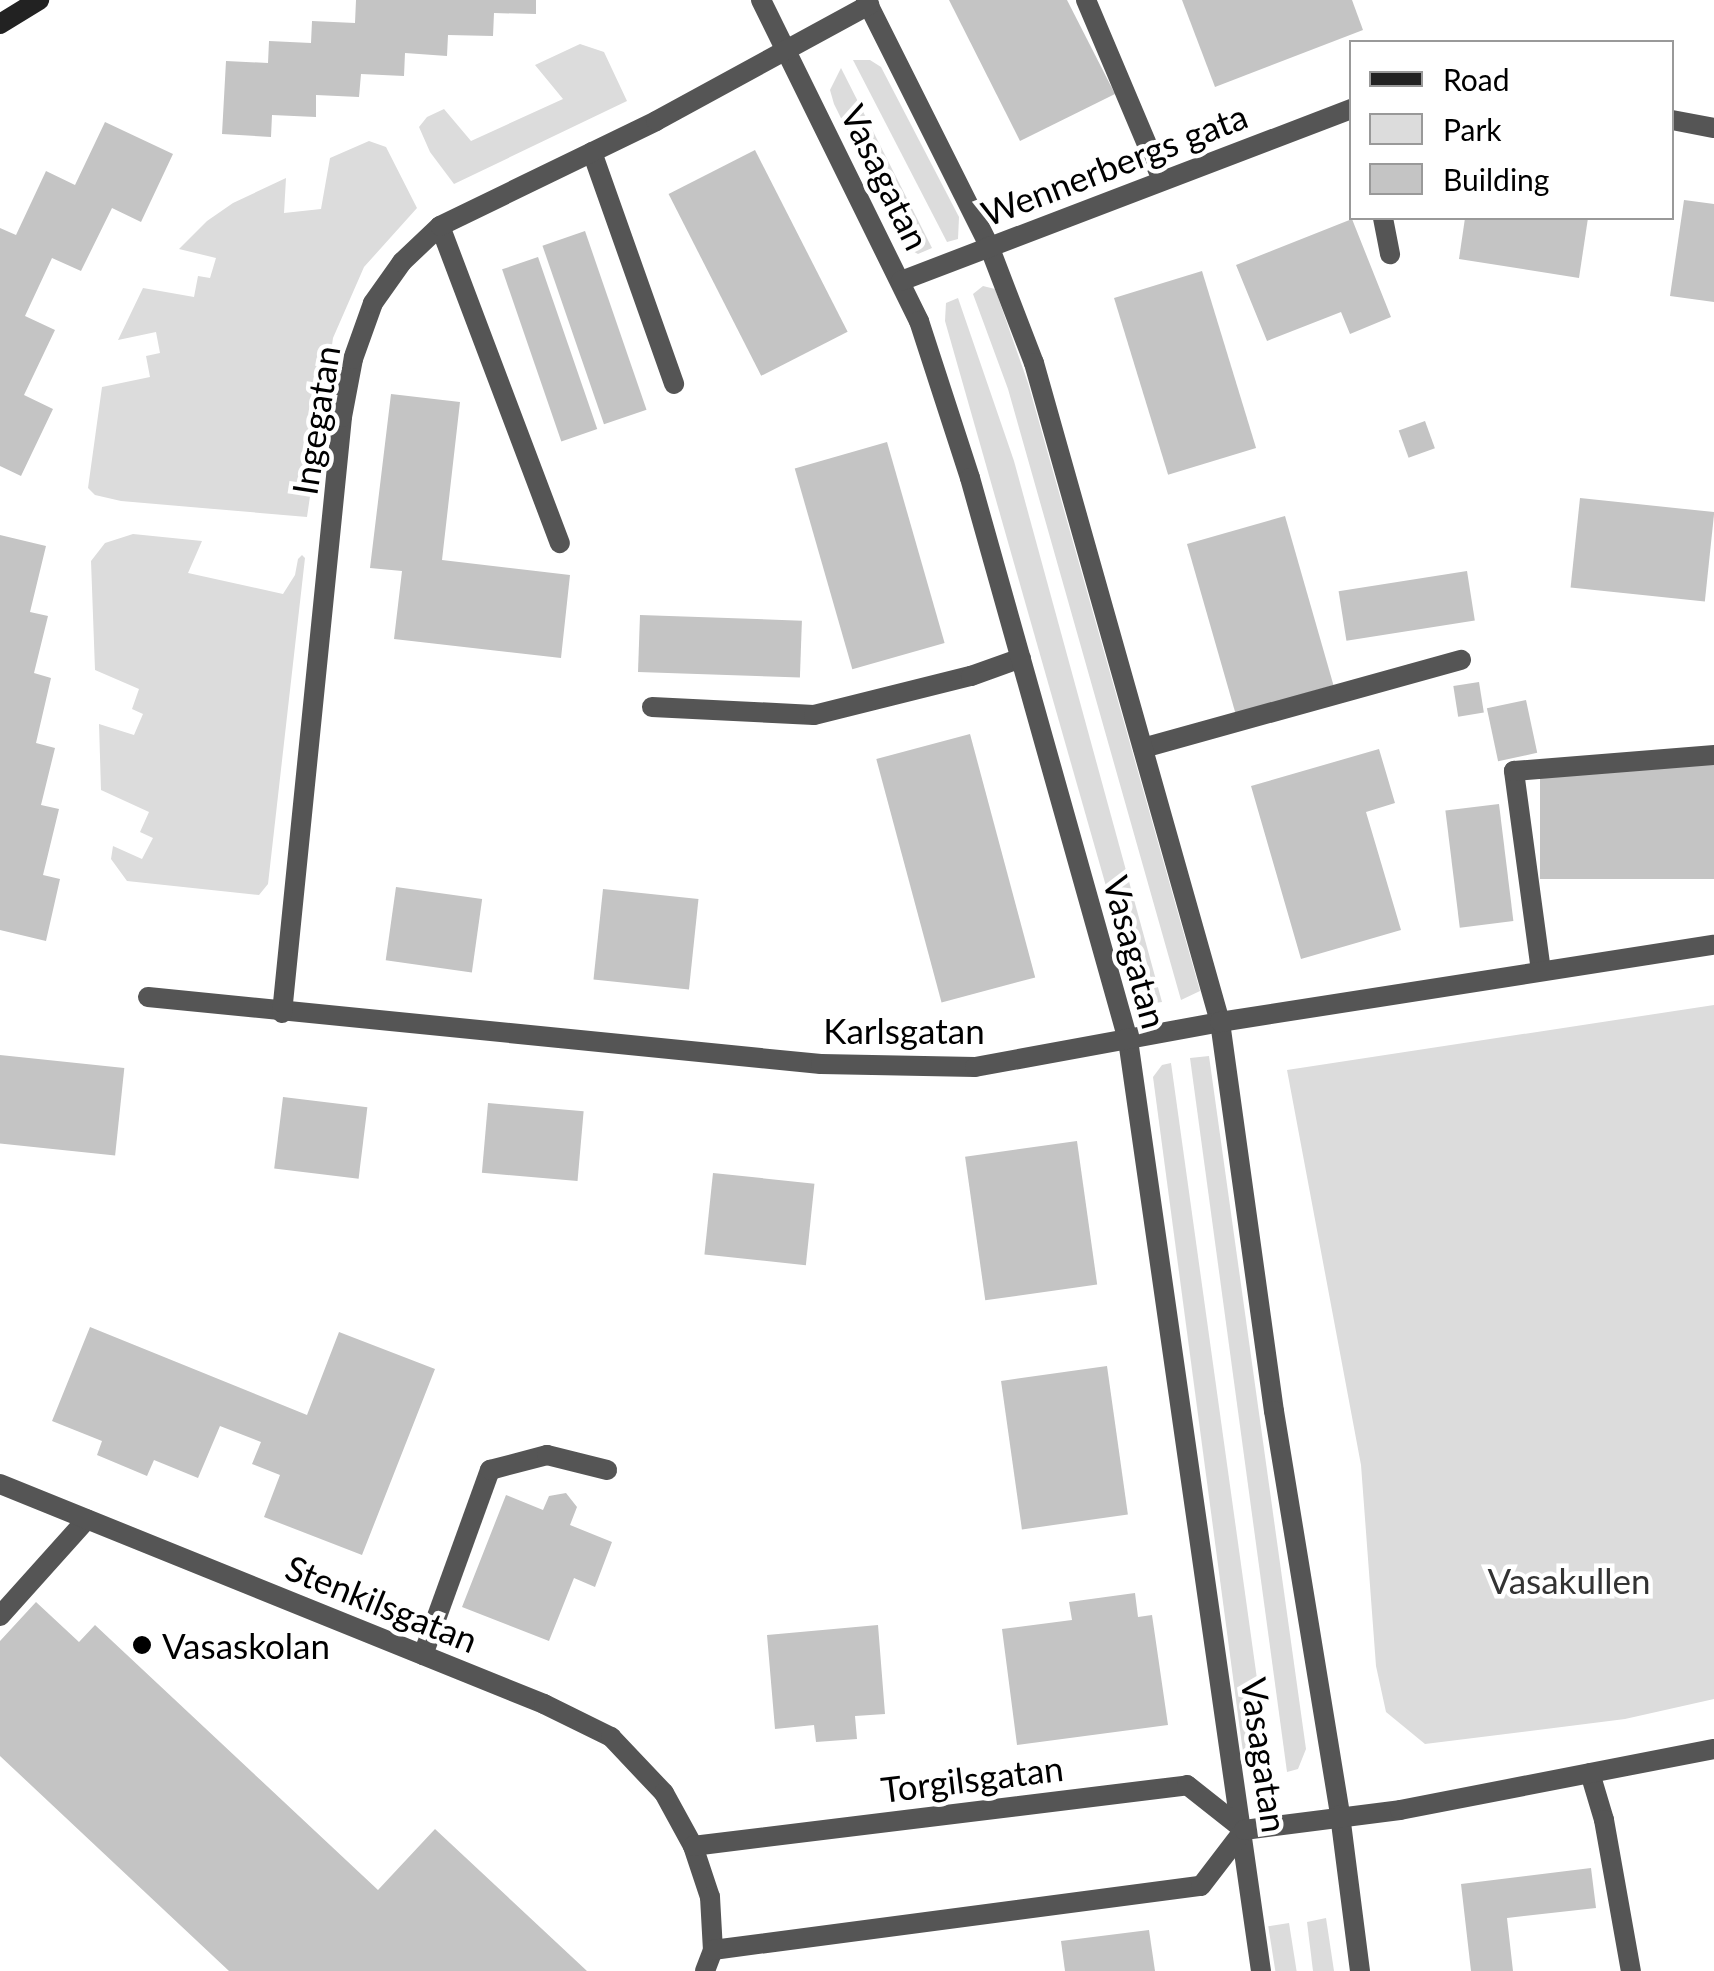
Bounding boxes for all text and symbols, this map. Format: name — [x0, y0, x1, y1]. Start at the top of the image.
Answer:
legend — [1349, 40, 1674, 220]
text: Road — [1443, 61, 1510, 97]
street label: Wennerbergs gata — [975, 94, 1253, 234]
street label: Vasagatan — [833, 98, 939, 256]
text: Park — [1443, 111, 1502, 147]
text: Building — [1443, 161, 1549, 197]
street label: Ingegatan — [283, 342, 347, 498]
street label: Vasagatan — [1096, 871, 1176, 1033]
street label: Karlsgatan — [823, 1009, 985, 1051]
street label: Stenkilsgatan — [280, 1546, 484, 1660]
park label: Vasakullen — [1488, 1559, 1650, 1601]
place label: Vasaskolan — [162, 1624, 330, 1666]
marker: Vasaskolan — [131, 1634, 153, 1656]
street label: Vasagatan — [1233, 1675, 1297, 1835]
street label: Torgilsgatan — [878, 1746, 1066, 1810]

